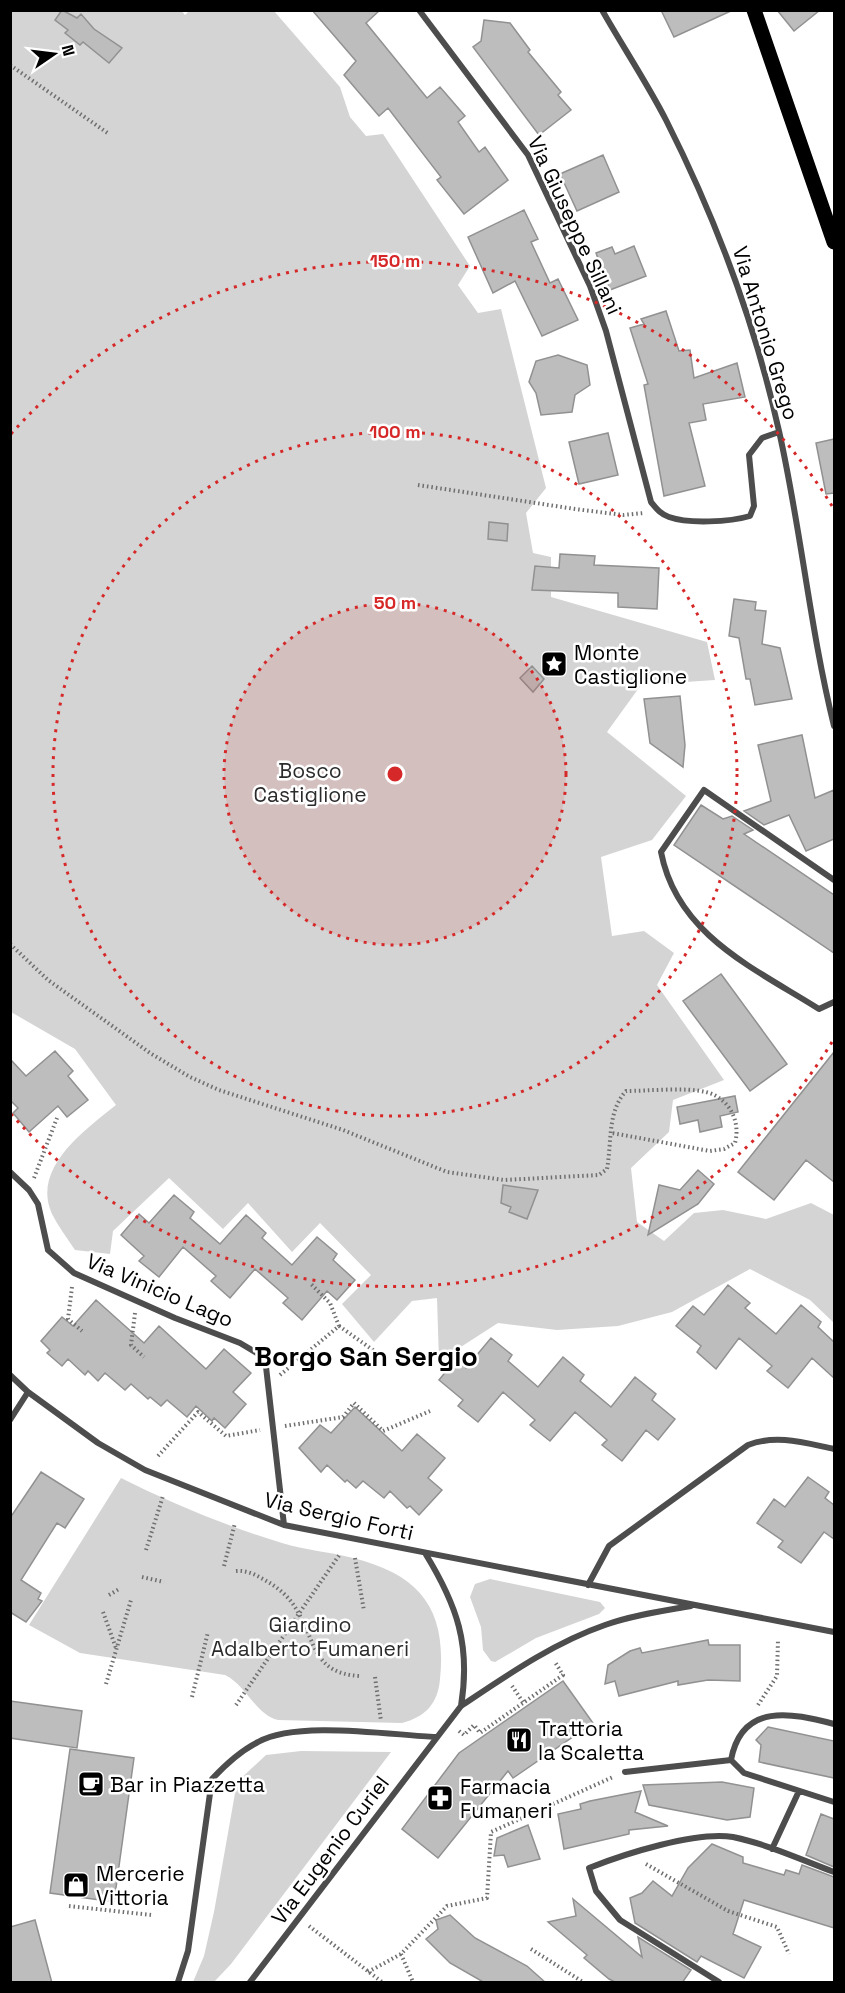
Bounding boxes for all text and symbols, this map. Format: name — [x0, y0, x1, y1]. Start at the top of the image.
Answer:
north arrow — [24, 24, 84, 84]
text: N — [57, 43, 80, 58]
street label: Via Giuseppe Sillani — [522, 131, 628, 319]
street label: Via Antonio Grego — [727, 243, 805, 423]
text: 150 m — [370, 249, 420, 272]
text: 100 m — [369, 420, 421, 443]
text: 50 m — [374, 591, 416, 614]
place label: Monte Castiglione — [574, 639, 687, 690]
place icon: Monte Castiglione — [539, 649, 569, 679]
park label: Bosco Castiglione — [253, 757, 367, 808]
centre of rings — [385, 764, 405, 784]
street label: Via Vinicio Lago — [82, 1247, 238, 1333]
district label: Borgo San Sergio — [254, 1339, 478, 1374]
street label: Via Sergio Forti — [262, 1486, 416, 1546]
park label: Giardino Adalberto Fumaneri — [211, 1611, 409, 1662]
place label: Trattoria la Scaletta — [538, 1715, 644, 1766]
restaurant icon: Trattoria la Scaletta — [504, 1725, 534, 1755]
cafe icon: Bar in Piazzetta — [76, 1769, 106, 1799]
street label: Via Eugenio Curiel — [265, 1770, 395, 1930]
place label: Bar in Piazzetta — [110, 1771, 265, 1798]
place label: Farmacia Fumaneri — [460, 1773, 553, 1824]
pharmacy icon: Farmacia Fumaneri — [425, 1783, 455, 1813]
place label: Mercerie Vittoria — [96, 1860, 185, 1911]
shop icon: Mercerie Vittoria — [61, 1870, 91, 1900]

